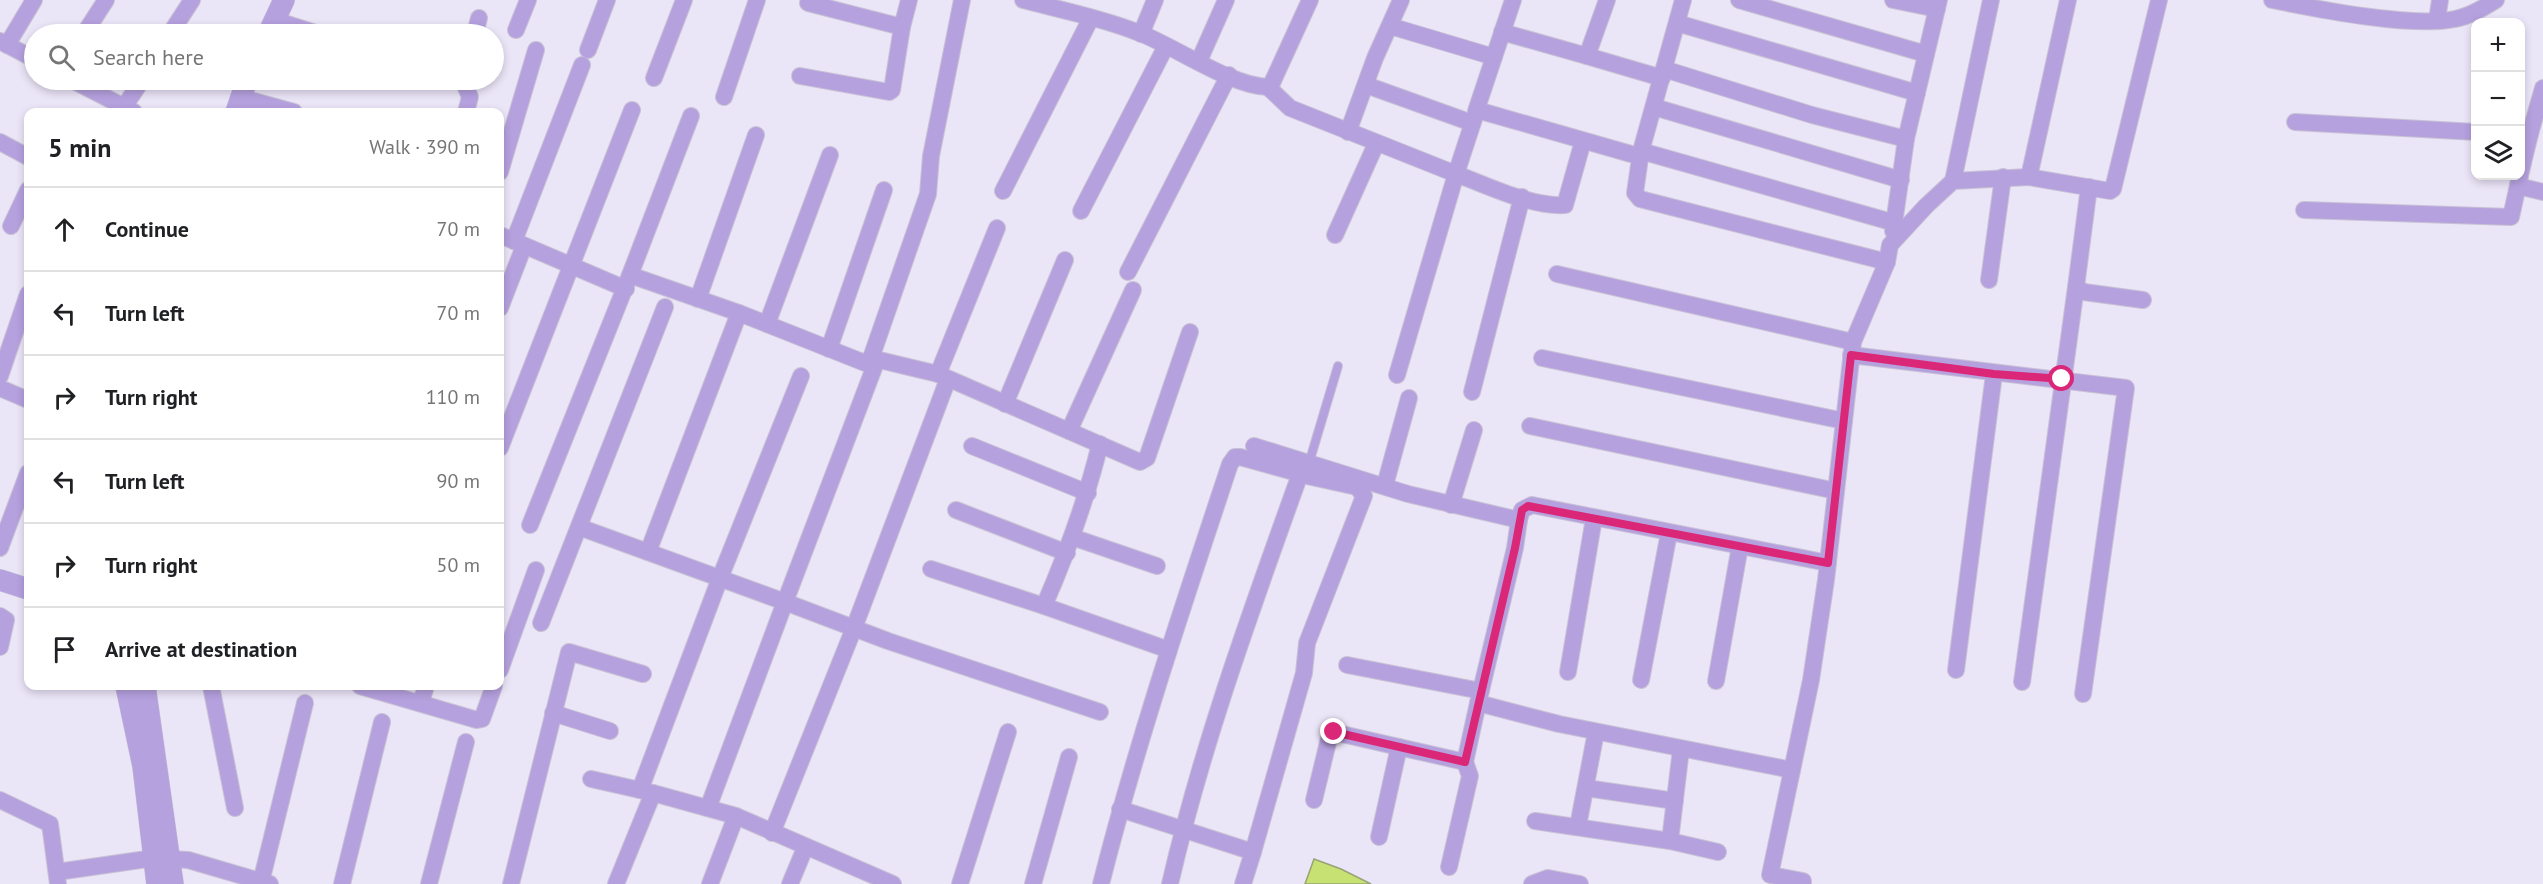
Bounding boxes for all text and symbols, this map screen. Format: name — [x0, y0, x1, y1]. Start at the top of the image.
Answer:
map controls — [2471, 18, 2525, 180]
button: + — [2471, 18, 2525, 72]
search box — [24, 24, 504, 90]
icon: search — [45, 41, 78, 74]
text: Search here — [93, 43, 204, 71]
button: − — [2471, 72, 2525, 126]
button: layers — [2471, 126, 2525, 180]
text: 5 min — [48, 131, 111, 164]
text: Walk · 390 m — [369, 134, 480, 160]
icon: ahead — [48, 213, 81, 246]
text: Continue — [105, 215, 189, 243]
text: 70 m — [437, 216, 480, 242]
icon: left — [48, 297, 81, 330]
text: Turn left — [105, 299, 185, 327]
text: 70 m — [437, 300, 480, 326]
route start — [2048, 365, 2074, 391]
icon: right — [48, 381, 81, 414]
text: Turn right — [105, 383, 197, 411]
text: 110 m — [426, 384, 480, 410]
icon: left — [48, 465, 81, 498]
text: Turn left — [105, 467, 185, 495]
text: 90 m — [437, 468, 480, 494]
icon: right — [48, 549, 81, 582]
text: Turn right — [105, 551, 197, 579]
text: 50 m — [437, 552, 480, 578]
icon: arrive — [48, 633, 81, 666]
text: Arrive at destination — [105, 635, 297, 663]
route end — [1320, 718, 1346, 744]

